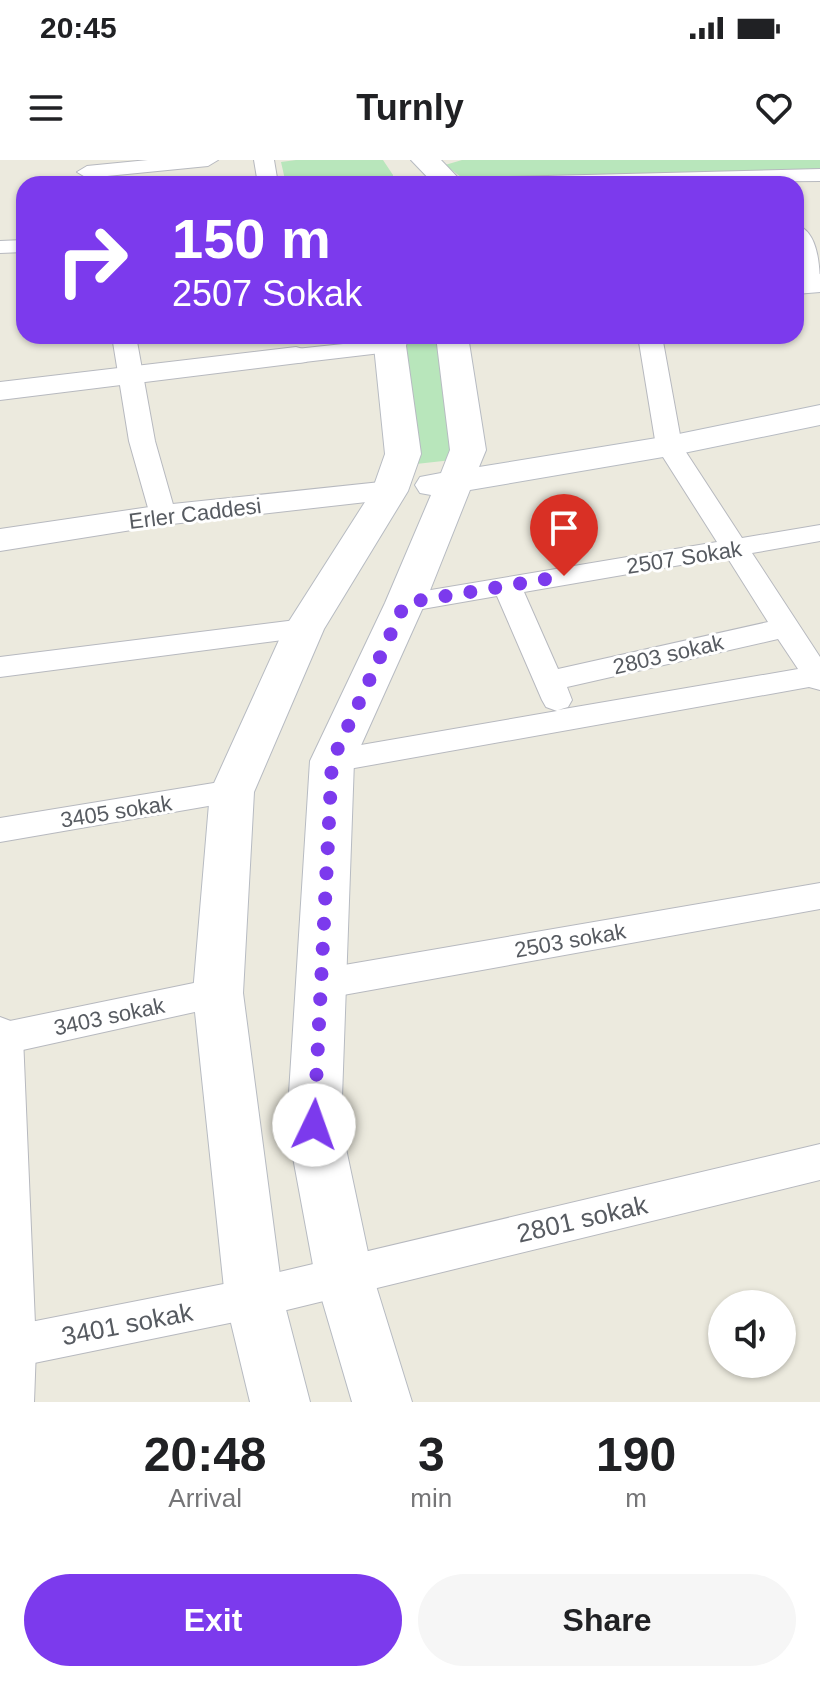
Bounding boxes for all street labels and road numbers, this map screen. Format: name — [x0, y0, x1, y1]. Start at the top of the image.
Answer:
street label: Erler Caddesi — [127, 493, 263, 534]
street label: 2507 Sokak — [625, 536, 744, 579]
street label: 2803 sokak — [610, 629, 727, 679]
street label: 3405 sokak — [59, 790, 175, 833]
street label: 2503 sokak — [513, 918, 629, 963]
street label: 3403 sokak — [51, 992, 168, 1040]
street label: 2801 sokak — [514, 1189, 651, 1249]
street label: 3401 sokak — [59, 1296, 196, 1351]

